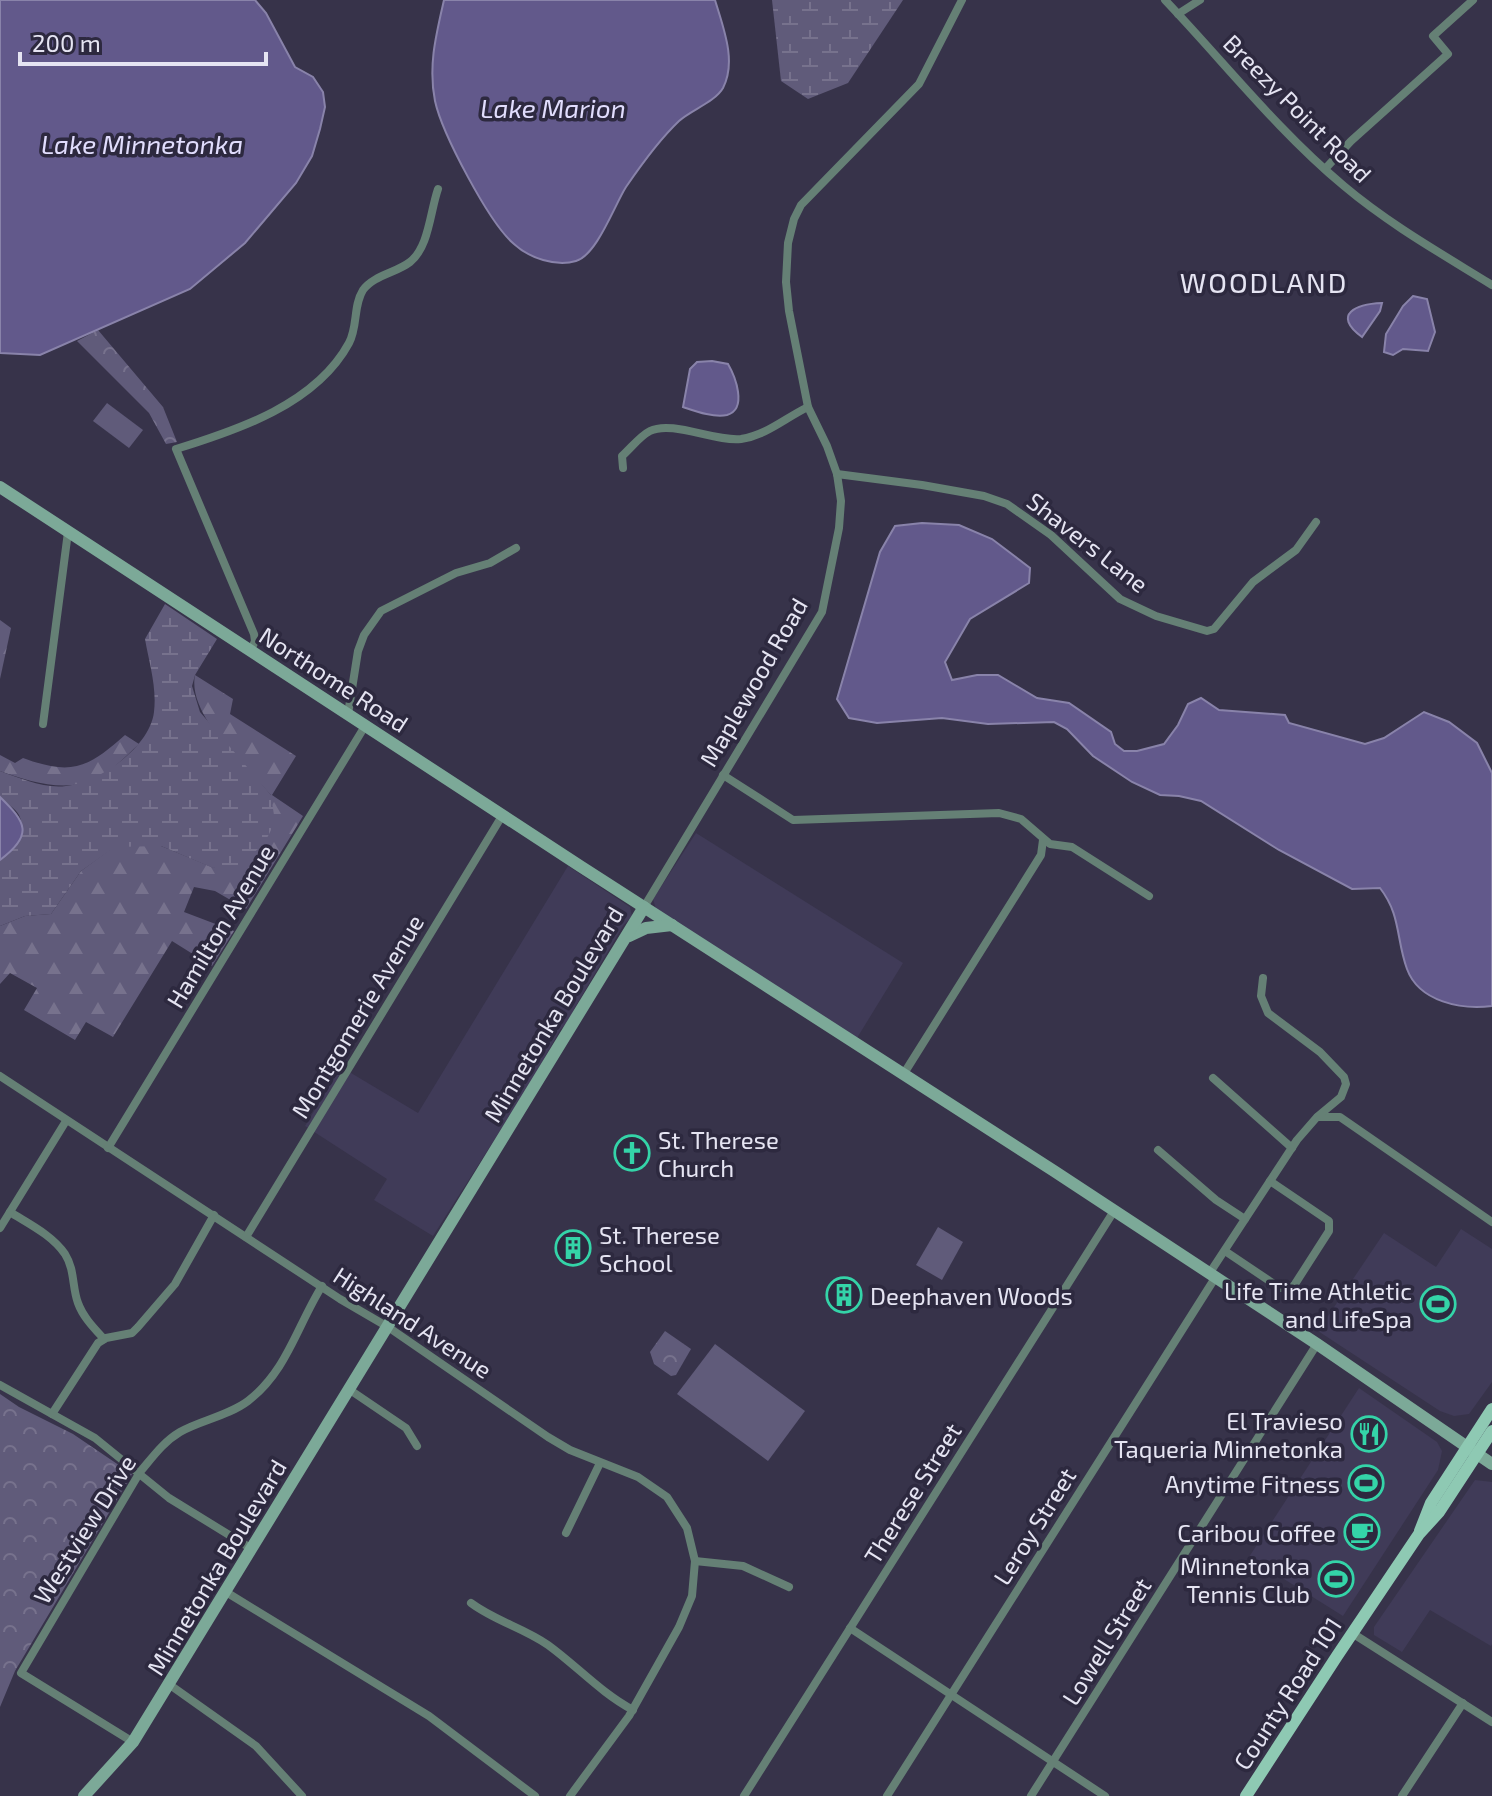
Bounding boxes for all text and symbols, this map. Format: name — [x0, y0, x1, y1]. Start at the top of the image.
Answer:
scale bar — [20, 16, 266, 66]
text: 200 m — [32, 28, 101, 57]
street label: Breezy Point Road — [1218, 28, 1378, 188]
water label: Lake Marion — [480, 92, 626, 123]
water label: Lake Minnetonka — [41, 128, 243, 159]
district label: WOODLAND — [1180, 265, 1348, 299]
street label: Shavers Lane — [1022, 486, 1154, 598]
street label: Maplewood Road — [693, 593, 813, 771]
street label: Northome Road — [254, 620, 414, 738]
street label: Hamilton Avenue — [160, 839, 280, 1013]
street label: Minnetonka Boulevard — [477, 901, 629, 1127]
street label: Montgomerie Avenue — [285, 909, 429, 1123]
place label: St. Therese Church — [658, 1125, 779, 1182]
church icon: St. Therese Church — [613, 1134, 651, 1172]
place label: St. Therese School — [599, 1220, 720, 1277]
building icon: St. Therese School — [554, 1229, 592, 1267]
street label: Highland Avenue — [329, 1260, 497, 1384]
building icon: Deephaven Woods — [825, 1276, 863, 1314]
place label: Life Time Athletic and LifeSpa — [1224, 1276, 1412, 1333]
place label: Deephaven Woods — [870, 1281, 1073, 1310]
sports icon: Life Time Athletic and LifeSpa — [1419, 1285, 1457, 1323]
place label: El Travieso Taqueria Minnetonka — [1114, 1406, 1343, 1463]
restaurant icon: El Travieso Taqueria Minnetonka — [1350, 1415, 1388, 1453]
street label: Therese Street — [857, 1417, 967, 1569]
street label: Westview Drive — [27, 1449, 141, 1609]
street label: Minnetonka Boulevard — [140, 1454, 292, 1680]
street label: Leroy Street — [987, 1462, 1081, 1590]
sports icon: Anytime Fitness — [1347, 1464, 1385, 1502]
place label: Anytime Fitness — [1165, 1469, 1340, 1498]
cafe icon: Caribou Coffee — [1343, 1513, 1381, 1551]
place label: Caribou Coffee — [1177, 1518, 1336, 1547]
place label: Minnetonka Tennis Club — [1180, 1551, 1310, 1608]
sports icon: Minnetonka Tennis Club — [1317, 1560, 1355, 1598]
street label: Lowell Street — [1056, 1572, 1156, 1710]
street label: County Road 101 — [1227, 1611, 1347, 1775]

